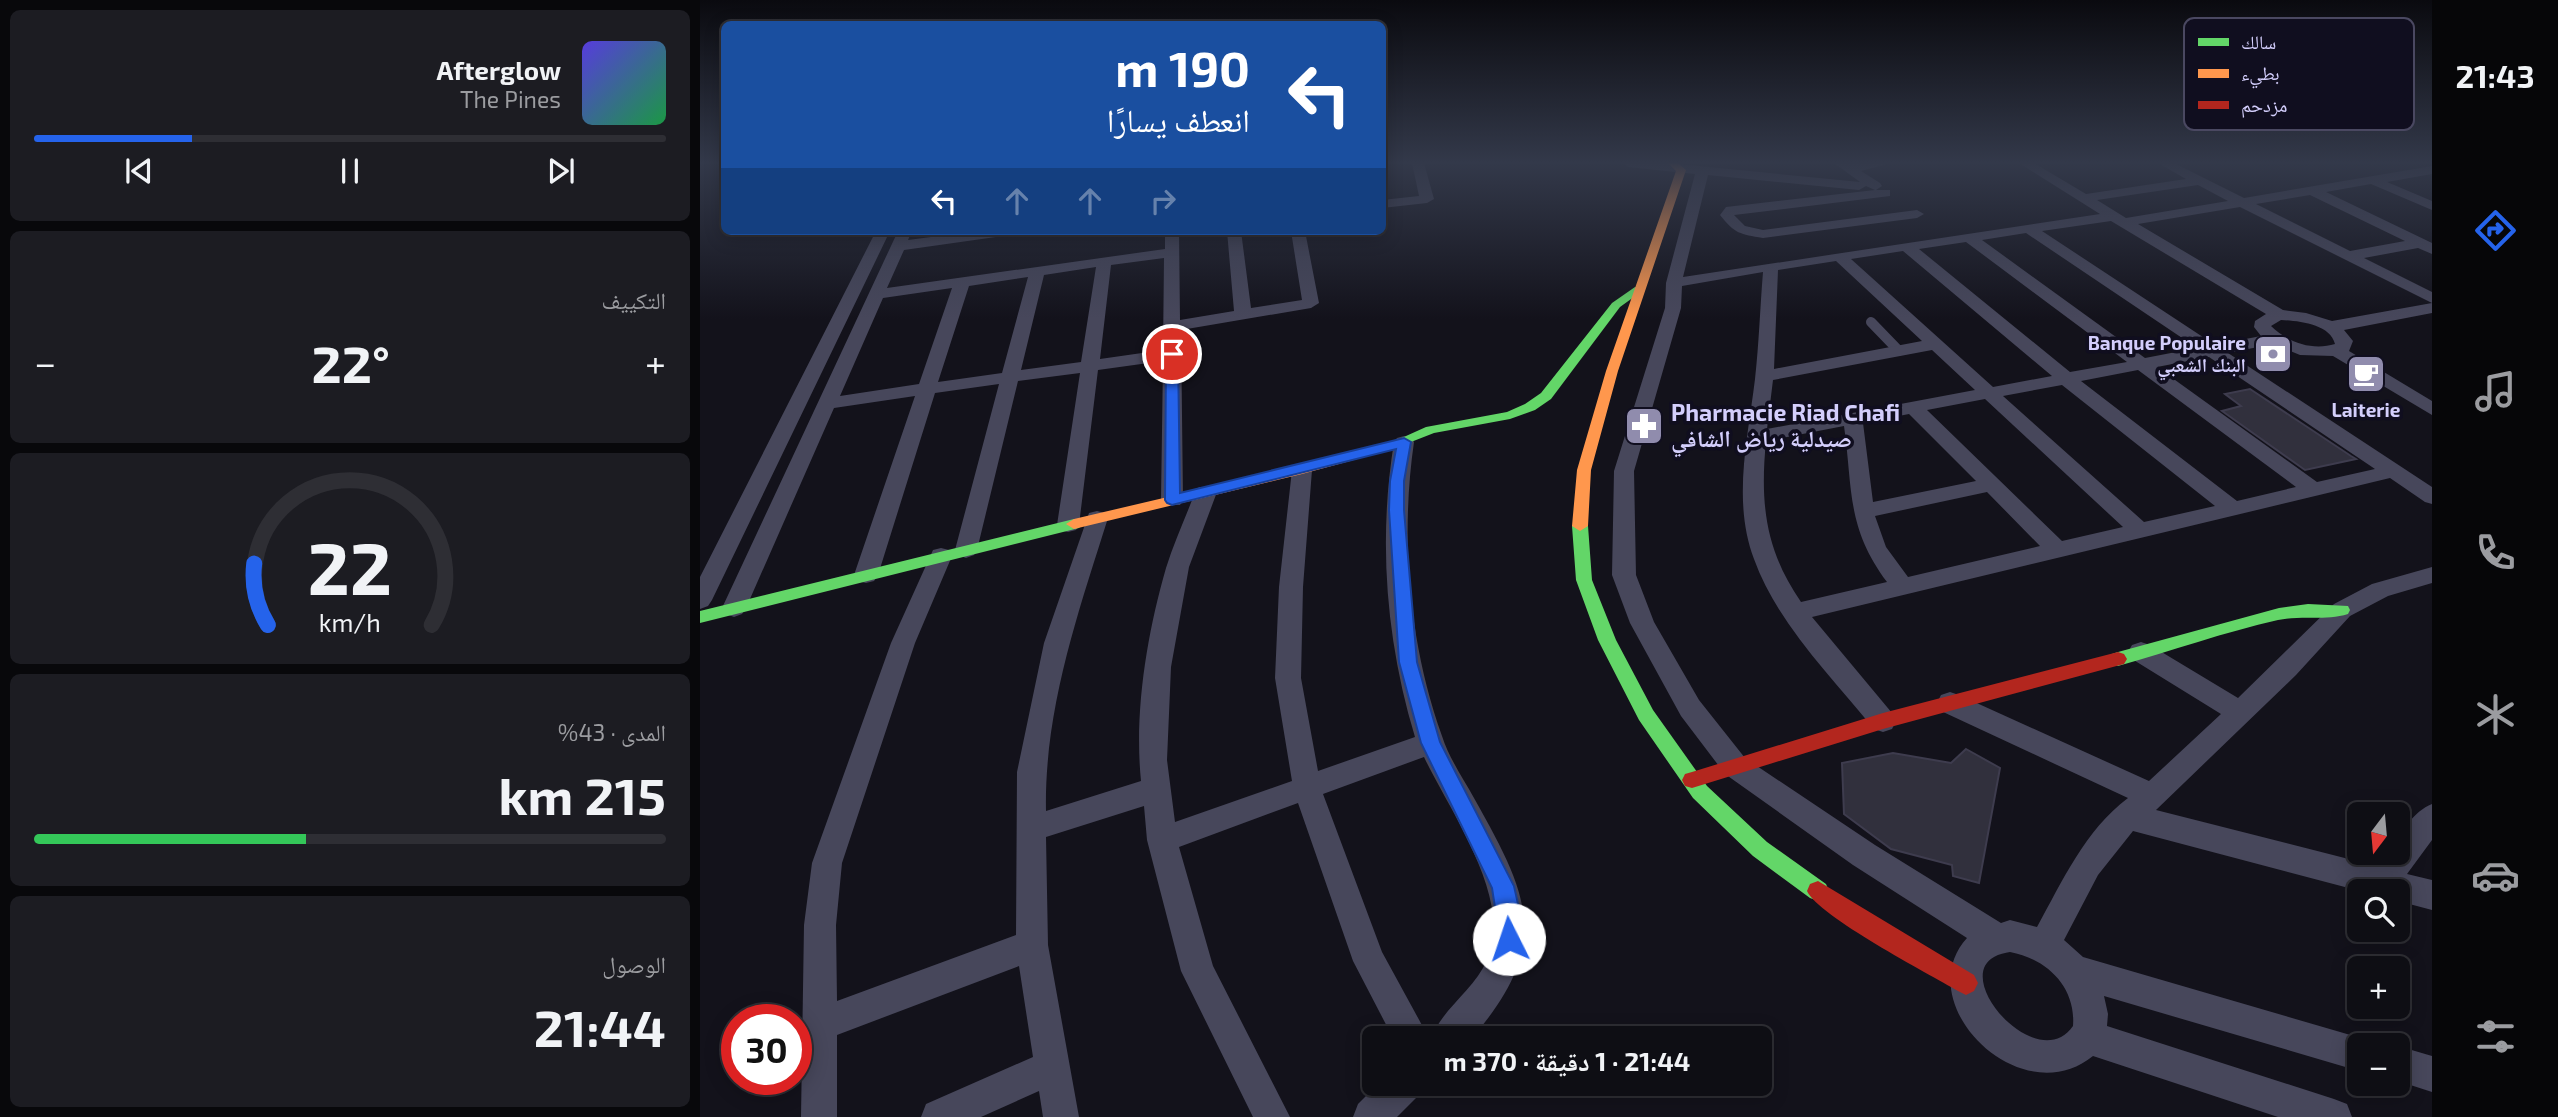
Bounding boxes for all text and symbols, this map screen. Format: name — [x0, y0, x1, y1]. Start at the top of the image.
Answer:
legend — [2184, 18, 2414, 130]
text: سالك — [2241, 30, 2276, 53]
text: 190 m — [1115, 38, 1250, 97]
icon: left — [1274, 49, 1365, 140]
text: Afterglow — [436, 54, 561, 85]
text: 21:43 — [2455, 56, 2535, 94]
text: بطيء — [2241, 61, 2280, 89]
text: The Pines — [460, 85, 561, 113]
text: مزدحم — [2241, 93, 2287, 118]
text: انعطف يسارًا — [1107, 100, 1250, 138]
icon: previous — [120, 152, 158, 190]
icon: pause — [331, 152, 369, 190]
icon: next — [542, 152, 580, 190]
icon: left — [925, 182, 963, 220]
icon: ahead — [998, 182, 1036, 220]
icon: ahead — [1071, 182, 1109, 220]
icon: right — [1144, 182, 1182, 220]
icon: directions — [2471, 206, 2520, 255]
text: التكييف — [601, 286, 666, 314]
pin — [1142, 324, 1202, 384]
text: 22° — [311, 331, 390, 393]
place label: Banque Populaire البنك الشعبي — [2088, 331, 2246, 381]
bank icon: Banque Populaire البنك الشعبي — [2252, 333, 2294, 375]
icon: arrive — [1153, 335, 1191, 373]
text: − — [34, 339, 56, 385]
text: + — [645, 339, 666, 385]
cafe icon: Laiterie — [2345, 353, 2387, 395]
icon: music — [2471, 367, 2520, 416]
place label: Pharmacie Riad Chafi صيدلية رياض الشافي — [1671, 398, 1900, 458]
place label: Laiterie — [2332, 398, 2401, 421]
pharmacy icon: Pharmacie Riad Chafi صيدلية رياض الشافي — [1623, 405, 1665, 447]
text: 22 — [308, 522, 392, 610]
icon: phone — [2471, 528, 2520, 577]
text: km/h — [319, 606, 381, 636]
icon: climate — [2471, 690, 2520, 739]
text: المدى · 43% — [558, 718, 666, 746]
text: 215 km — [498, 763, 666, 825]
north arrow — [2347, 802, 2410, 864]
map controls — [2347, 802, 2410, 1096]
icon: car — [2471, 851, 2520, 900]
button: search — [2347, 879, 2410, 942]
position arrow — [1472, 902, 1546, 976]
text: الوصول — [602, 950, 666, 978]
button: + — [2347, 956, 2410, 1019]
text: 21:44 — [534, 995, 666, 1057]
speed limit sign: 30 — [721, 1004, 812, 1095]
icon: filters — [2471, 1012, 2520, 1061]
button: − — [2347, 1033, 2410, 1096]
text: 21:44 · 1 دقيقة · 370 m — [1444, 1045, 1690, 1076]

